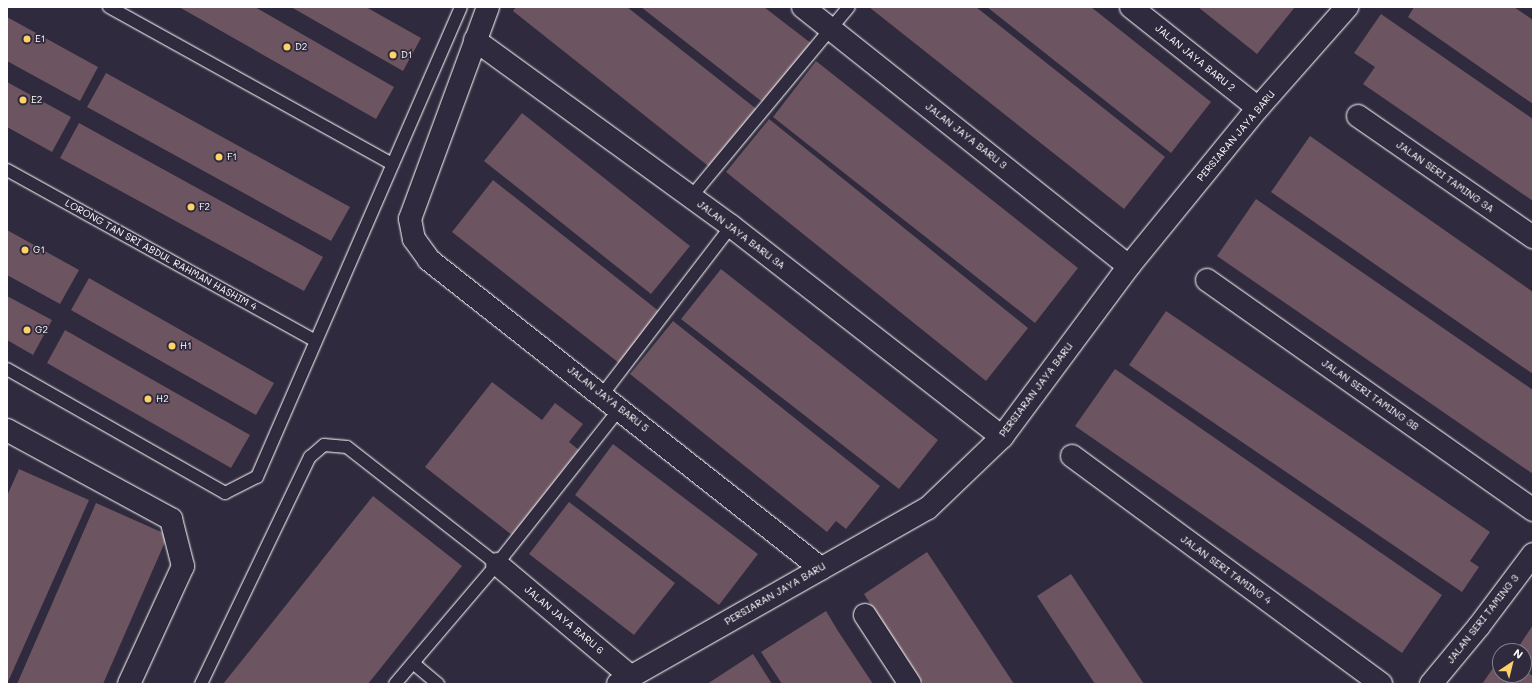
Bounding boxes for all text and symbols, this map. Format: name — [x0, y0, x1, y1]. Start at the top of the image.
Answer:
street label: JALAN JAYA BARU 2 — [1153, 22, 1237, 94]
place label: E1 — [35, 33, 45, 45]
marker: E1 — [22, 34, 32, 44]
place label: D2 — [295, 41, 307, 53]
marker: D2 — [282, 42, 292, 52]
place label: D1 — [401, 49, 412, 61]
marker: D1 — [388, 50, 398, 60]
street label: PERSIARAN JAYA BARU — [1195, 88, 1277, 184]
place label: E2 — [31, 94, 42, 106]
marker: E2 — [18, 95, 28, 105]
street label: JALAN JAYA BARU 3 — [923, 101, 1009, 171]
street label: JALAN SERI TAMING 3A — [1394, 139, 1496, 215]
place label: F1 — [227, 151, 237, 163]
marker: F1 — [214, 152, 224, 162]
street label: LORONG TAN SRI ABDUL RAHMAN HASHIM 4 — [63, 197, 259, 313]
street label: JALAN JAYA BARU 3A — [695, 198, 787, 272]
place label: F2 — [199, 201, 210, 213]
marker: F2 — [186, 202, 196, 212]
place label: G1 — [33, 244, 45, 256]
marker: G1 — [20, 245, 30, 255]
place label: G2 — [35, 324, 48, 336]
marker: G2 — [22, 325, 32, 335]
place label: H1 — [180, 340, 192, 352]
marker: H1 — [167, 341, 177, 351]
street label: PERSIARAN JAYA BARU — [997, 341, 1075, 439]
street label: JALAN SERI TAMING 3B — [1319, 357, 1421, 433]
street label: JALAN JAYA BARU 5 — [565, 364, 651, 434]
place label: H2 — [156, 393, 169, 405]
marker: H2 — [143, 394, 153, 404]
street label: JALAN SERI TAMING 4 — [1178, 533, 1274, 607]
street label: PERSIARAN JAYA BARU — [722, 560, 828, 628]
street label: JALAN SERI TAMING 3 — [1445, 572, 1521, 666]
street label: JALAN JAYA BARU 6 — [522, 583, 606, 657]
north arrow — [1492, 643, 1532, 683]

